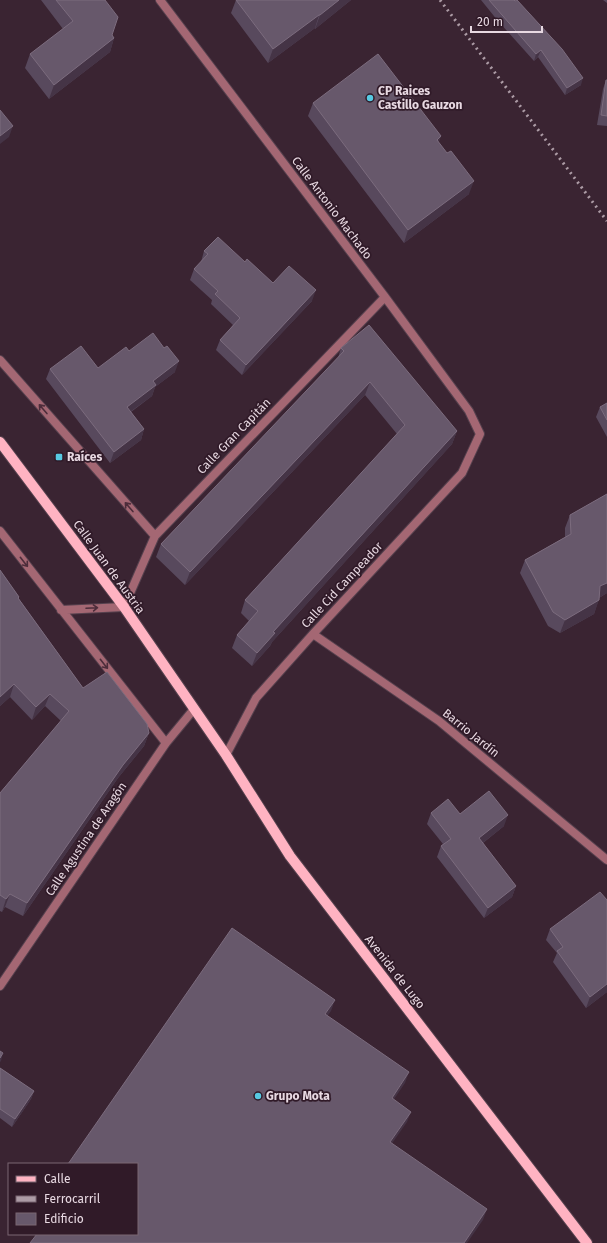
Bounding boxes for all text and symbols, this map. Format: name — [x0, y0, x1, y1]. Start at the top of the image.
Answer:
scale bar — [471, 8, 542, 34]
text: 20 m — [477, 15, 503, 29]
place label: CP Raices Castillo Gauzon — [378, 84, 463, 112]
marker: CP Raices Castillo Gauzon — [365, 93, 375, 103]
street label: Calle Antonio Machado — [289, 154, 375, 262]
street label: Calle Gran Capitán — [194, 395, 274, 477]
one-way arrow — [39, 404, 48, 415]
place label: Raíces — [67, 450, 102, 464]
marker: Raíces — [54, 452, 64, 462]
one-way arrow — [124, 502, 133, 512]
street label: Calle Juan de Austria — [70, 517, 148, 617]
street label: Calle Cid Campeador — [299, 539, 386, 631]
one-way arrow — [19, 557, 28, 568]
one-way arrow — [85, 605, 98, 612]
one-way arrow — [100, 659, 108, 670]
street label: Barrio Jardín — [440, 706, 502, 760]
street label: Calle Agustina de Aragón — [43, 779, 129, 899]
street label: Avenida de Lugo — [362, 933, 428, 1011]
place label: Grupo Mota — [266, 1089, 330, 1103]
marker: Grupo Mota — [253, 1091, 263, 1101]
legend — [8, 1163, 138, 1235]
text: Calle — [44, 1172, 71, 1186]
text: Ferrocarril — [44, 1192, 101, 1206]
text: Edificio — [44, 1212, 84, 1226]

